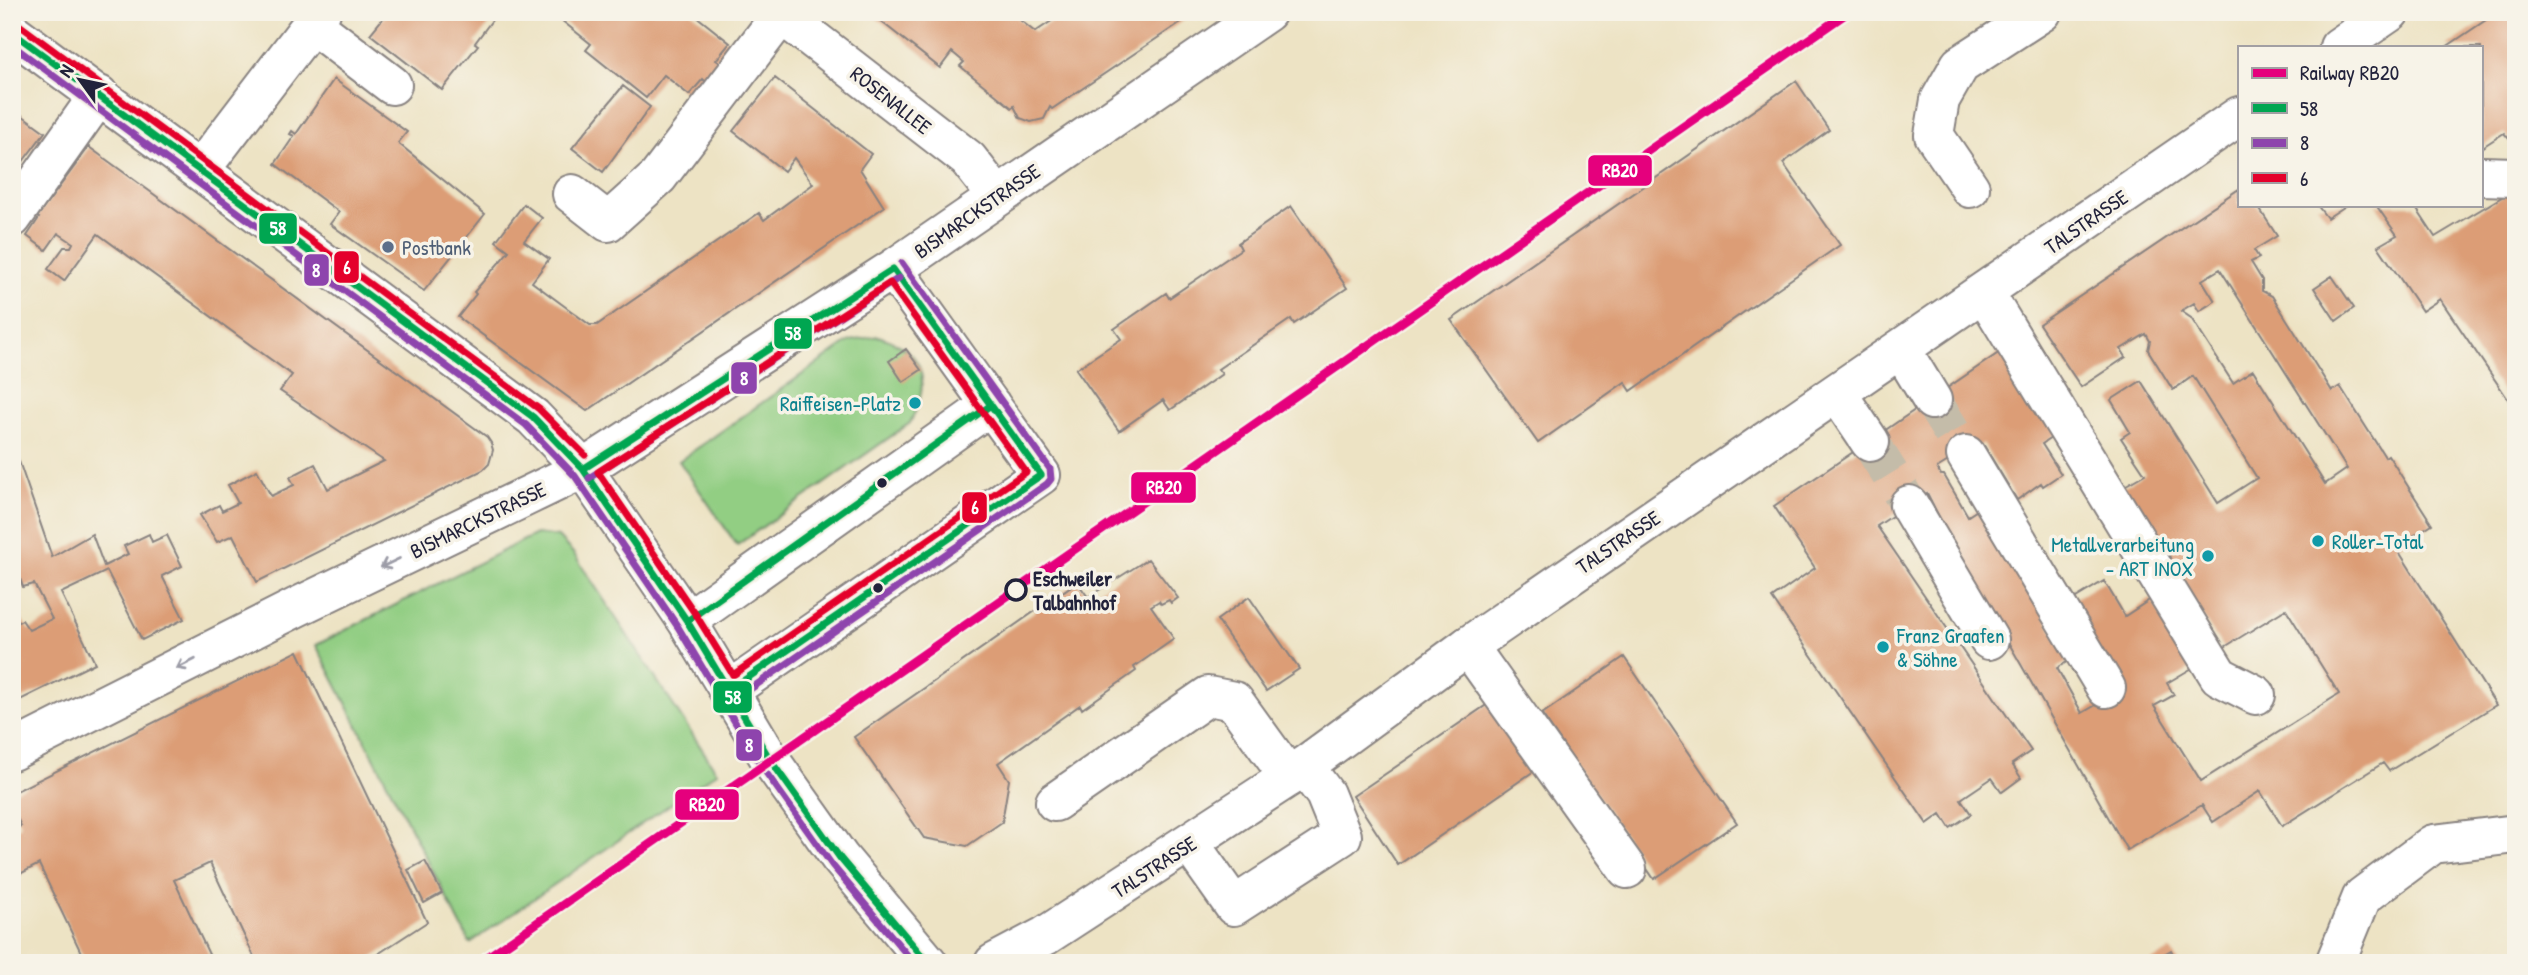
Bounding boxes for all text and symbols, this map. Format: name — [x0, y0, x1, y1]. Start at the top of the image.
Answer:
north arrow — [46, 46, 116, 116]
legend — [2238, 46, 2482, 206]
text: Railway RB20 — [2300, 58, 2399, 87]
text: N — [52, 59, 79, 82]
street label: ROSENALLEE — [844, 59, 938, 141]
text: 58 — [2300, 94, 2318, 123]
text: 8 — [2300, 128, 2309, 157]
line badge: RB20 — [1587, 154, 1653, 187]
street label: BISMARCKSTRASSE — [908, 157, 1046, 265]
text: RB20 — [1602, 157, 1638, 183]
text: 6 — [2300, 164, 2308, 193]
street label: TALSTRASSE — [2038, 183, 2134, 261]
line badge: 58 — [258, 212, 298, 245]
text: 58 — [270, 215, 286, 241]
place label: Postbank — [402, 233, 471, 262]
marker: Postbank — [380, 239, 396, 255]
line badge: 6 — [333, 250, 360, 284]
line badge: 8 — [303, 253, 330, 287]
text: 6 — [343, 254, 351, 280]
text: 8 — [312, 257, 320, 283]
line badge: 58 — [773, 317, 813, 350]
text: 58 — [785, 320, 801, 346]
line badge: 8 — [730, 361, 758, 395]
text: 8 — [740, 365, 748, 391]
place label: Raiffeisen-Platz — [780, 389, 901, 418]
marker: Raiffeisen-Platz — [907, 395, 923, 411]
line badge: RB20 — [1130, 471, 1197, 504]
text: RB20 — [1146, 474, 1182, 500]
street label: BISMARCKSTRASSE — [405, 475, 551, 565]
unlabelled marker — [875, 476, 889, 490]
line badge: 6 — [961, 491, 988, 524]
text: 6 — [971, 494, 979, 520]
street label: TALSTRASSE — [1570, 503, 1666, 581]
place label: Roller-Total — [2332, 527, 2424, 556]
place label: Metallverarbeitung - ART INOX — [2051, 530, 2194, 583]
marker: Roller-Total — [2310, 533, 2326, 549]
marker: Metallverarbeitung - ART INOX — [2200, 548, 2216, 564]
one-way arrow — [380, 557, 401, 570]
place label: Eschweiler Talbahnhof — [1032, 564, 1117, 617]
marker: Eschweiler Talbahnhof — [1005, 579, 1027, 601]
unlabelled marker — [871, 581, 885, 595]
place label: Franz Graafen & Söhne — [1896, 621, 2005, 674]
marker: Franz Graafen & Söhne — [1875, 639, 1891, 655]
one-way arrow — [176, 658, 197, 672]
line badge: 58 — [712, 680, 753, 714]
text: 58 — [725, 684, 741, 710]
line badge: 8 — [735, 728, 763, 762]
text: 8 — [745, 732, 753, 758]
line badge: RB20 — [674, 788, 740, 821]
text: RB20 — [689, 791, 725, 817]
street label: TALSTRASSE — [1106, 829, 1202, 905]

